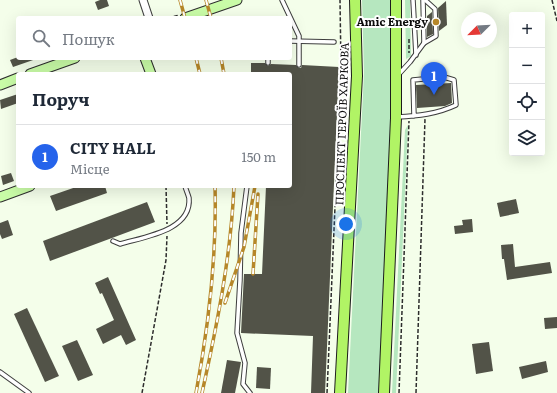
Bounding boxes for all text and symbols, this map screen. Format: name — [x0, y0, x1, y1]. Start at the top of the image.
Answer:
north arrow — [461, 12, 497, 48]
map controls — [509, 12, 545, 156]
button: + — [509, 12, 545, 48]
place label: Amic Energy — [356, 13, 428, 29]
search box — [16, 16, 292, 60]
marker: Amic Energy — [431, 17, 441, 27]
icon: search — [30, 27, 52, 49]
text: Пошук — [62, 27, 115, 50]
street label: ПРОСПЕКТ ГЕРОЇВ ХАРКОВА — [330, 42, 352, 206]
button: − — [509, 48, 545, 84]
pin: 1 — [421, 62, 447, 95]
button: locate — [509, 84, 545, 120]
text: Поруч — [32, 86, 89, 111]
button: layers — [509, 120, 545, 156]
text: CITY HALL — [70, 136, 156, 159]
text: 1 — [42, 147, 48, 166]
text: 150 m — [241, 147, 276, 166]
text: Місце — [70, 159, 109, 178]
your location — [336, 214, 356, 234]

